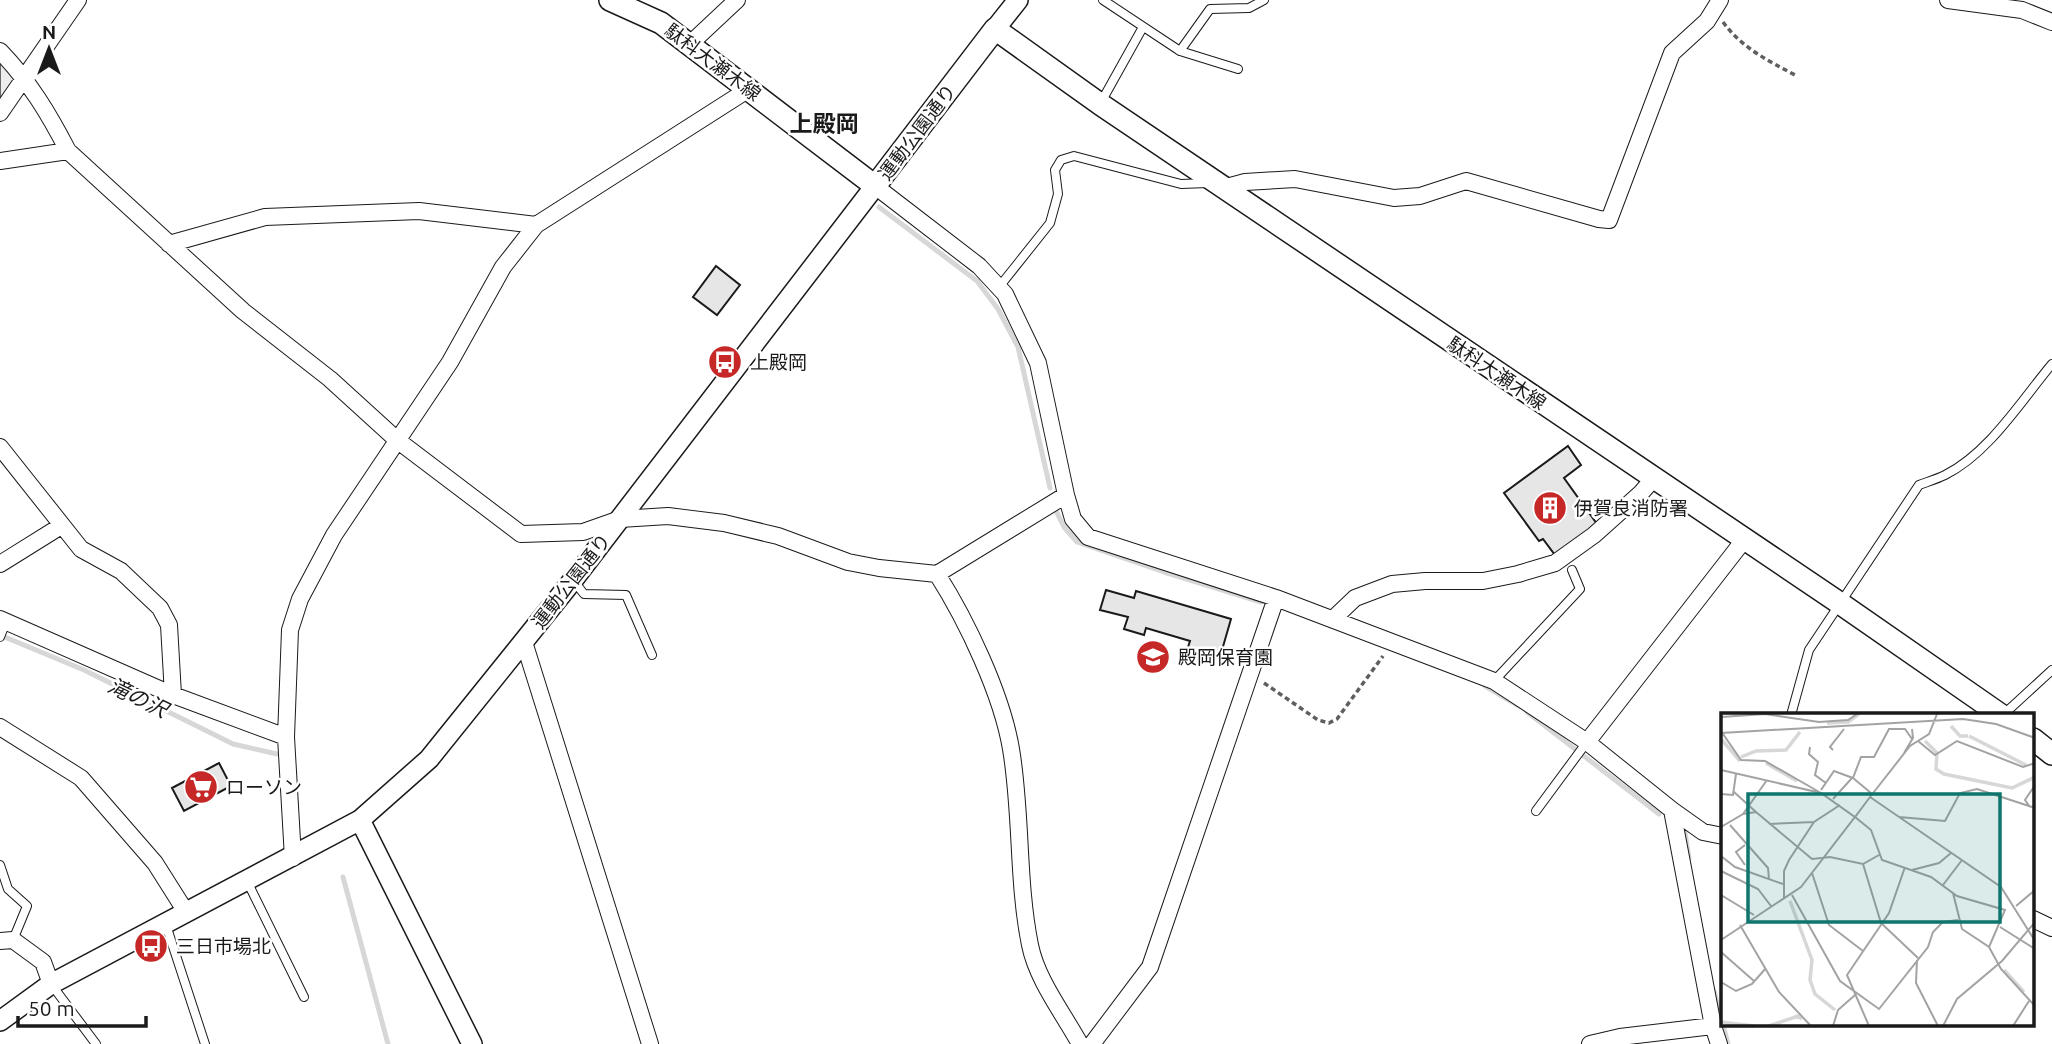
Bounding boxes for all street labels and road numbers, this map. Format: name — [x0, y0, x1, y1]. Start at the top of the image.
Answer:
street label: 駄科大瀬木線 — [661, 19, 765, 105]
street label: 運動公園通り — [874, 80, 960, 184]
street label: 駄科大瀬木線 — [1444, 332, 1550, 414]
street label: 運動公園通り — [527, 529, 615, 633]

